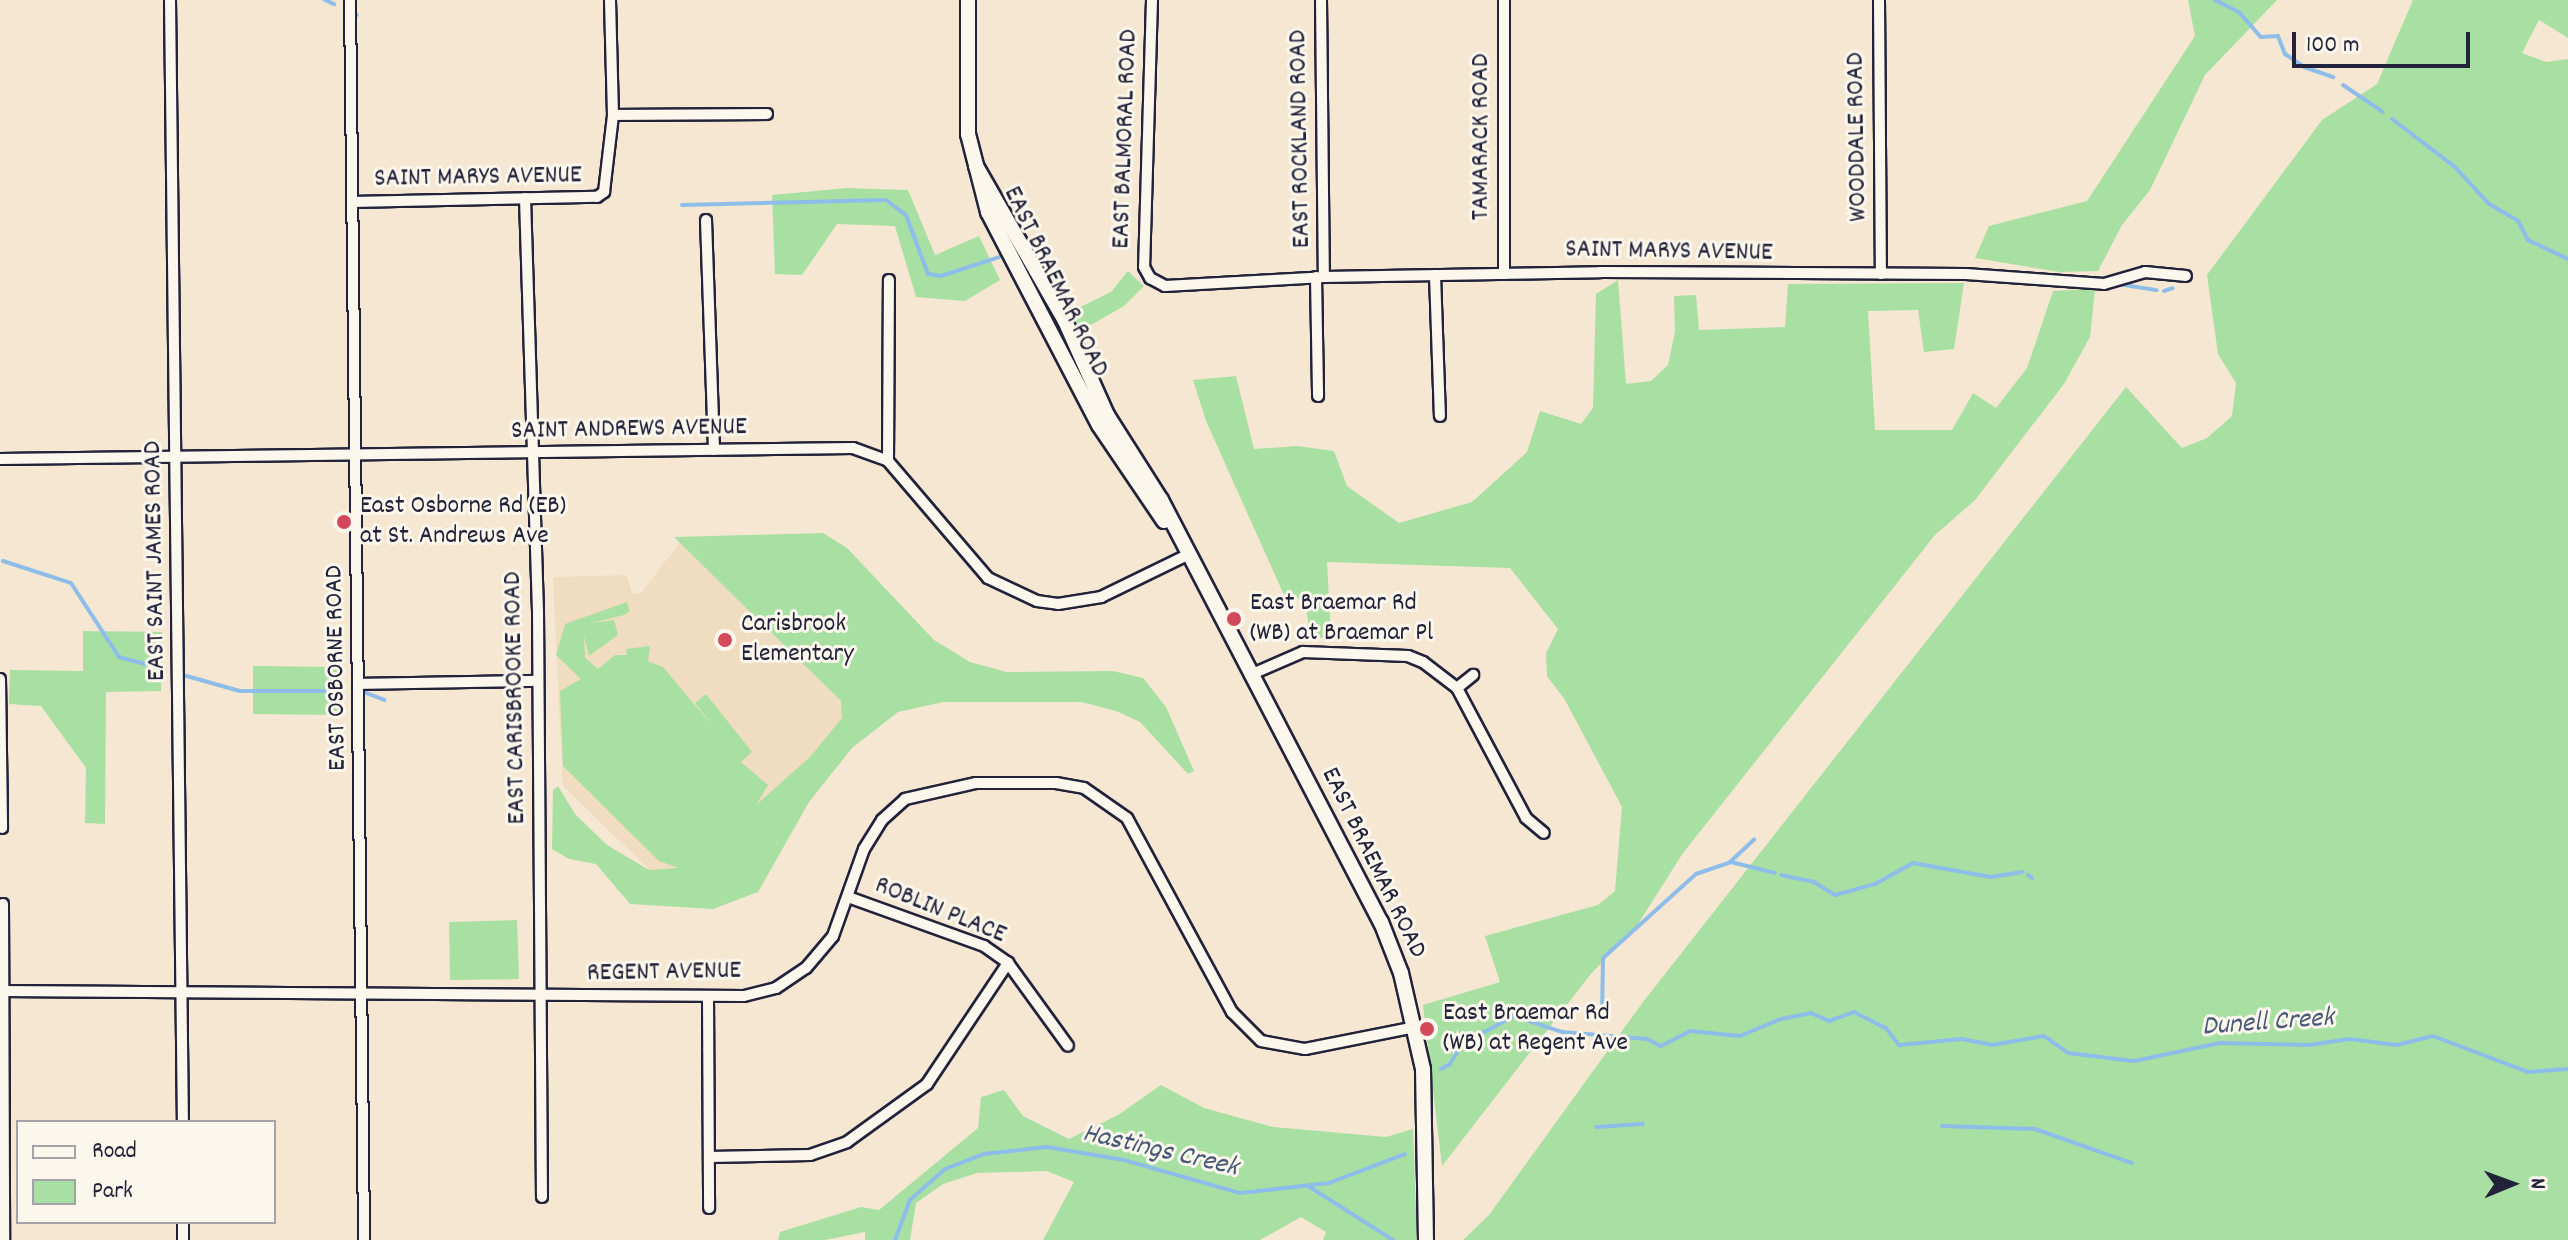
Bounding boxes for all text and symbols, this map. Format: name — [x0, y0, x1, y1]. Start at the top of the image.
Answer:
scale bar — [2296, 16, 2474, 66]
street label: EAST BALMORAL ROAD — [1107, 29, 1145, 249]
street label: EAST ROCKLAND ROAD — [1283, 29, 1319, 249]
text: 100 m — [2306, 29, 2359, 63]
street label: WOODDALE ROAD — [1841, 52, 1875, 222]
street label: TAMARACK ROAD — [1466, 54, 1498, 220]
street label: SAINT MARYS AVENUE — [374, 161, 582, 195]
street label: EAST BRAEMAR ROAD — [995, 182, 1115, 382]
street label: SAINT MARYS AVENUE — [1565, 235, 1773, 269]
street label: SAINT ANDREWS AVENUE — [511, 412, 747, 448]
street label: EAST SAINT JAMES ROAD — [138, 441, 174, 681]
place label: East Osborne Rd (EB) at St. Andrews Ave — [360, 491, 566, 552]
marker: East Osborne Rd (EB) at St. Andrews Ave — [335, 513, 353, 531]
street label: EAST OSBORNE ROAD — [320, 565, 354, 771]
street label: EAST CARISBROOKE ROAD — [498, 571, 534, 825]
place label: East Braemar Rd (WB) at Braemar Pl — [1250, 588, 1433, 650]
place label: Carisbrook Elementary — [741, 609, 854, 670]
marker: East Braemar Rd (WB) at Braemar Pl — [1225, 610, 1243, 628]
marker: Carisbrook Elementary — [716, 631, 734, 649]
street label: EAST BRAEMAR ROAD — [1313, 763, 1433, 963]
street label: ROBLIN PLACE — [870, 871, 1010, 951]
street label: REGENT AVENUE — [587, 956, 741, 990]
place label: East Braemar Rd (WB) at Regent Ave — [1443, 998, 1628, 1060]
water label: Dunell Creek — [2201, 1003, 2335, 1045]
marker: East Braemar Rd (WB) at Regent Ave — [1418, 1020, 1436, 1038]
water label: Hastings Creek — [1079, 1118, 1241, 1186]
legend — [16, 1120, 276, 1224]
text: Road — [92, 1135, 137, 1169]
north arrow — [2472, 1144, 2552, 1224]
text: Park — [92, 1175, 133, 1209]
text: N — [2521, 1178, 2552, 1189]

